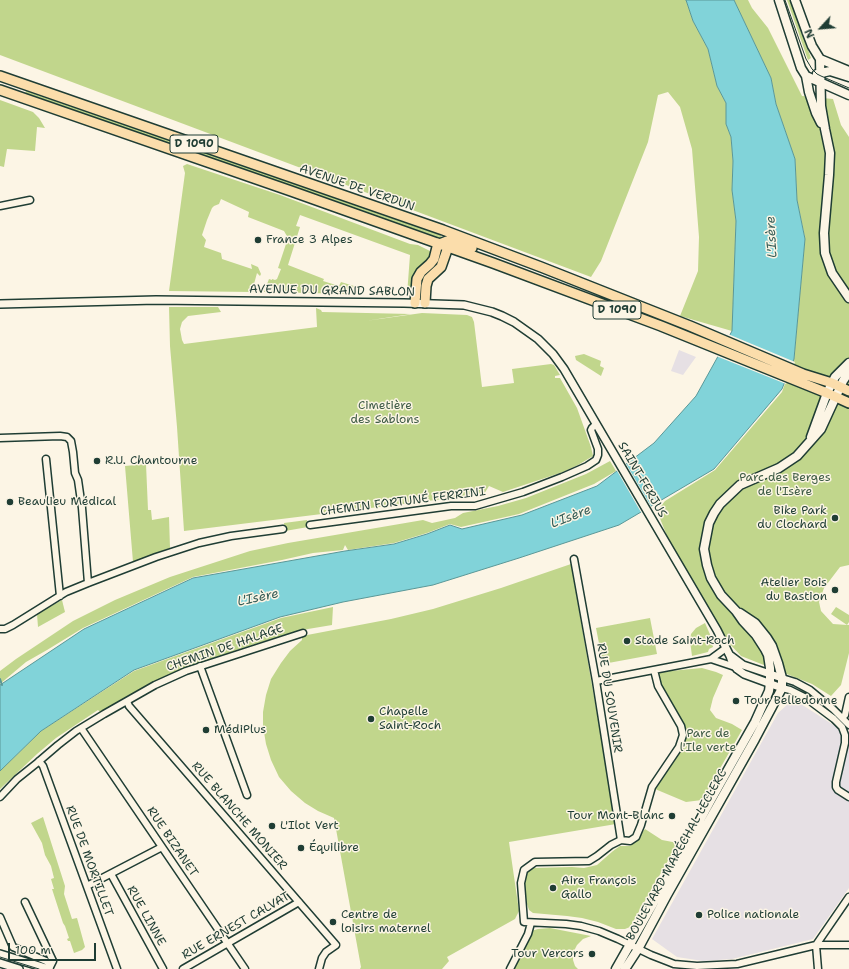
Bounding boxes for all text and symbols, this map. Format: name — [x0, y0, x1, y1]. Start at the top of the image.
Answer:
north arrow — [801, 8, 841, 48]
text: N — [801, 26, 818, 41]
road number: D 1090 — [170, 135, 218, 153]
street label: AVENUE DE VERDUN — [297, 161, 417, 215]
water label: L'Isère — [763, 216, 781, 258]
place label: France 3 Alpes — [266, 233, 353, 247]
marker: France 3 Alpes — [253, 235, 263, 245]
street label: AVENUE DU GRAND SABLON — [249, 282, 415, 300]
road number: D 1090 — [593, 301, 641, 319]
park label: Cimetière des Sablons — [350, 399, 420, 427]
street label: SAINT-FERJUS — [615, 440, 669, 520]
place label: R.U. Chantourne — [105, 454, 197, 468]
marker: R.U. Chantourne — [92, 456, 102, 466]
park label: Parc des Berges de l'Isère — [739, 471, 831, 499]
street label: CHEMIN FORTUNÉ FERRINI — [320, 485, 486, 519]
place label: Beaulieu Médical — [18, 495, 116, 509]
marker: Beaulieu Médical — [5, 497, 15, 507]
water label: L'Isère — [549, 502, 593, 532]
place label: Bike Park du Clochard — [757, 504, 827, 532]
marker: Bike Park du Clochard — [830, 513, 840, 523]
place label: Atelier Bois du Bastion — [760, 576, 827, 604]
marker: Atelier Bois du Bastion — [830, 585, 840, 595]
water label: L'Isère — [236, 586, 280, 610]
street label: CHEMIN DE HALAGE — [165, 621, 285, 675]
place label: Stade Saint-Roch — [635, 634, 734, 648]
marker: Stade Saint-Roch — [622, 636, 632, 646]
street label: RUE DU SOUVENIR — [593, 642, 625, 754]
place label: Tour Belledonne — [744, 694, 837, 708]
marker: Tour Belledonne — [731, 696, 741, 706]
place label: Chapelle Saint-Roch — [379, 705, 441, 733]
marker: Chapelle Saint-Roch — [366, 714, 376, 724]
place label: MédiPlus — [214, 723, 266, 737]
marker: MédiPlus — [201, 725, 211, 735]
park label: Parc de l'Ile verte — [680, 727, 736, 755]
street label: RUE BLANCHE MONIER — [188, 759, 290, 873]
street label: BOULEVARD MARÉCHAL LECLERC — [624, 767, 730, 943]
street label: RUE DE MORTILLET — [62, 804, 116, 918]
street label: RUE BIZANET — [143, 804, 201, 880]
place label: Tour Mont-Blanc — [567, 809, 664, 823]
marker: Tour Mont-Blanc — [667, 811, 677, 821]
place label: L'Ilot Vert — [280, 819, 339, 833]
marker: L'Ilot Vert — [267, 821, 277, 831]
place label: Équilibre — [309, 841, 359, 855]
marker: Équilibre — [296, 843, 306, 853]
place label: Aire François Gallo — [561, 874, 637, 902]
street label: RUE LINNE — [124, 883, 168, 949]
marker: Aire François Gallo — [548, 883, 558, 893]
street label: RUE ERNEST CALVAT — [180, 889, 292, 963]
place label: Centre de loisirs maternel — [341, 908, 431, 936]
place label: Police nationale — [707, 908, 799, 922]
marker: Police nationale — [694, 910, 704, 920]
marker: Centre de loisirs maternel — [328, 917, 338, 927]
scale bar — [10, 935, 98, 961]
text: 100 m — [15, 942, 51, 958]
place label: Tour Vercors — [511, 947, 584, 961]
marker: Tour Vercors — [587, 949, 597, 959]

